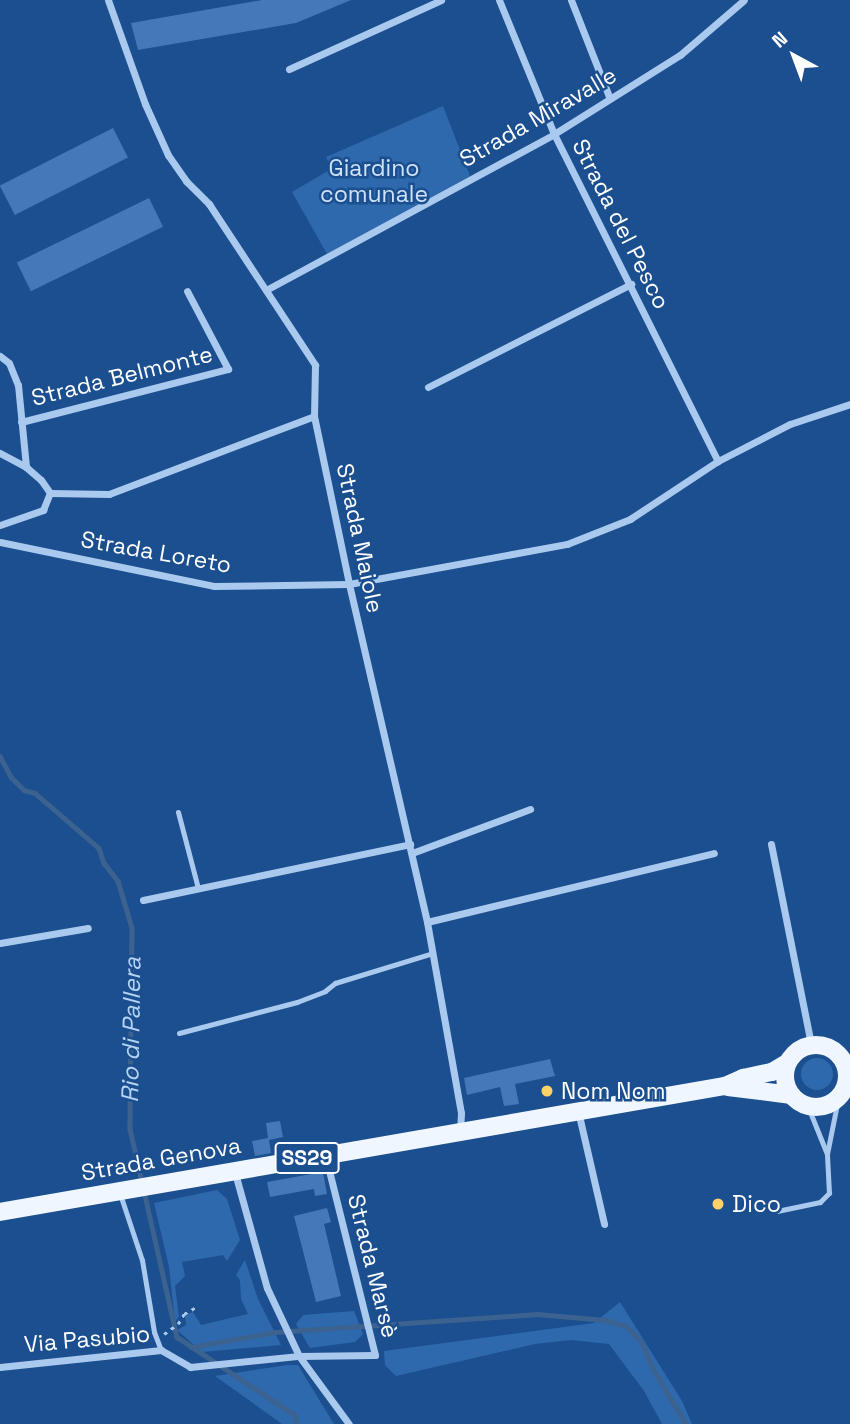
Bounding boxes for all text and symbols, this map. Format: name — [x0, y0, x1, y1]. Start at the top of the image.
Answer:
north arrow — [759, 21, 829, 91]
text: N — [767, 26, 793, 53]
street label: Strada Miravalle — [455, 61, 621, 173]
street label: Strada del Pesco — [566, 134, 676, 314]
park label: Giardino comunale — [320, 154, 428, 208]
street label: Strada Belmonte — [29, 340, 215, 412]
street label: Strada Maiole — [331, 461, 389, 615]
street label: Strada Loreto — [79, 525, 233, 579]
water label: Rio di Pallera — [115, 957, 147, 1103]
place label: Nom Nom — [561, 1077, 665, 1105]
marker: Nom Nom — [539, 1083, 555, 1099]
street label: Strada Genova — [79, 1131, 243, 1187]
road number: SS29 — [274, 1140, 340, 1176]
place label: Dico — [732, 1190, 781, 1218]
street label: Strada Marsè — [342, 1191, 404, 1341]
marker: Dico — [710, 1196, 726, 1212]
street label: Via Pasubio — [23, 1320, 151, 1358]

